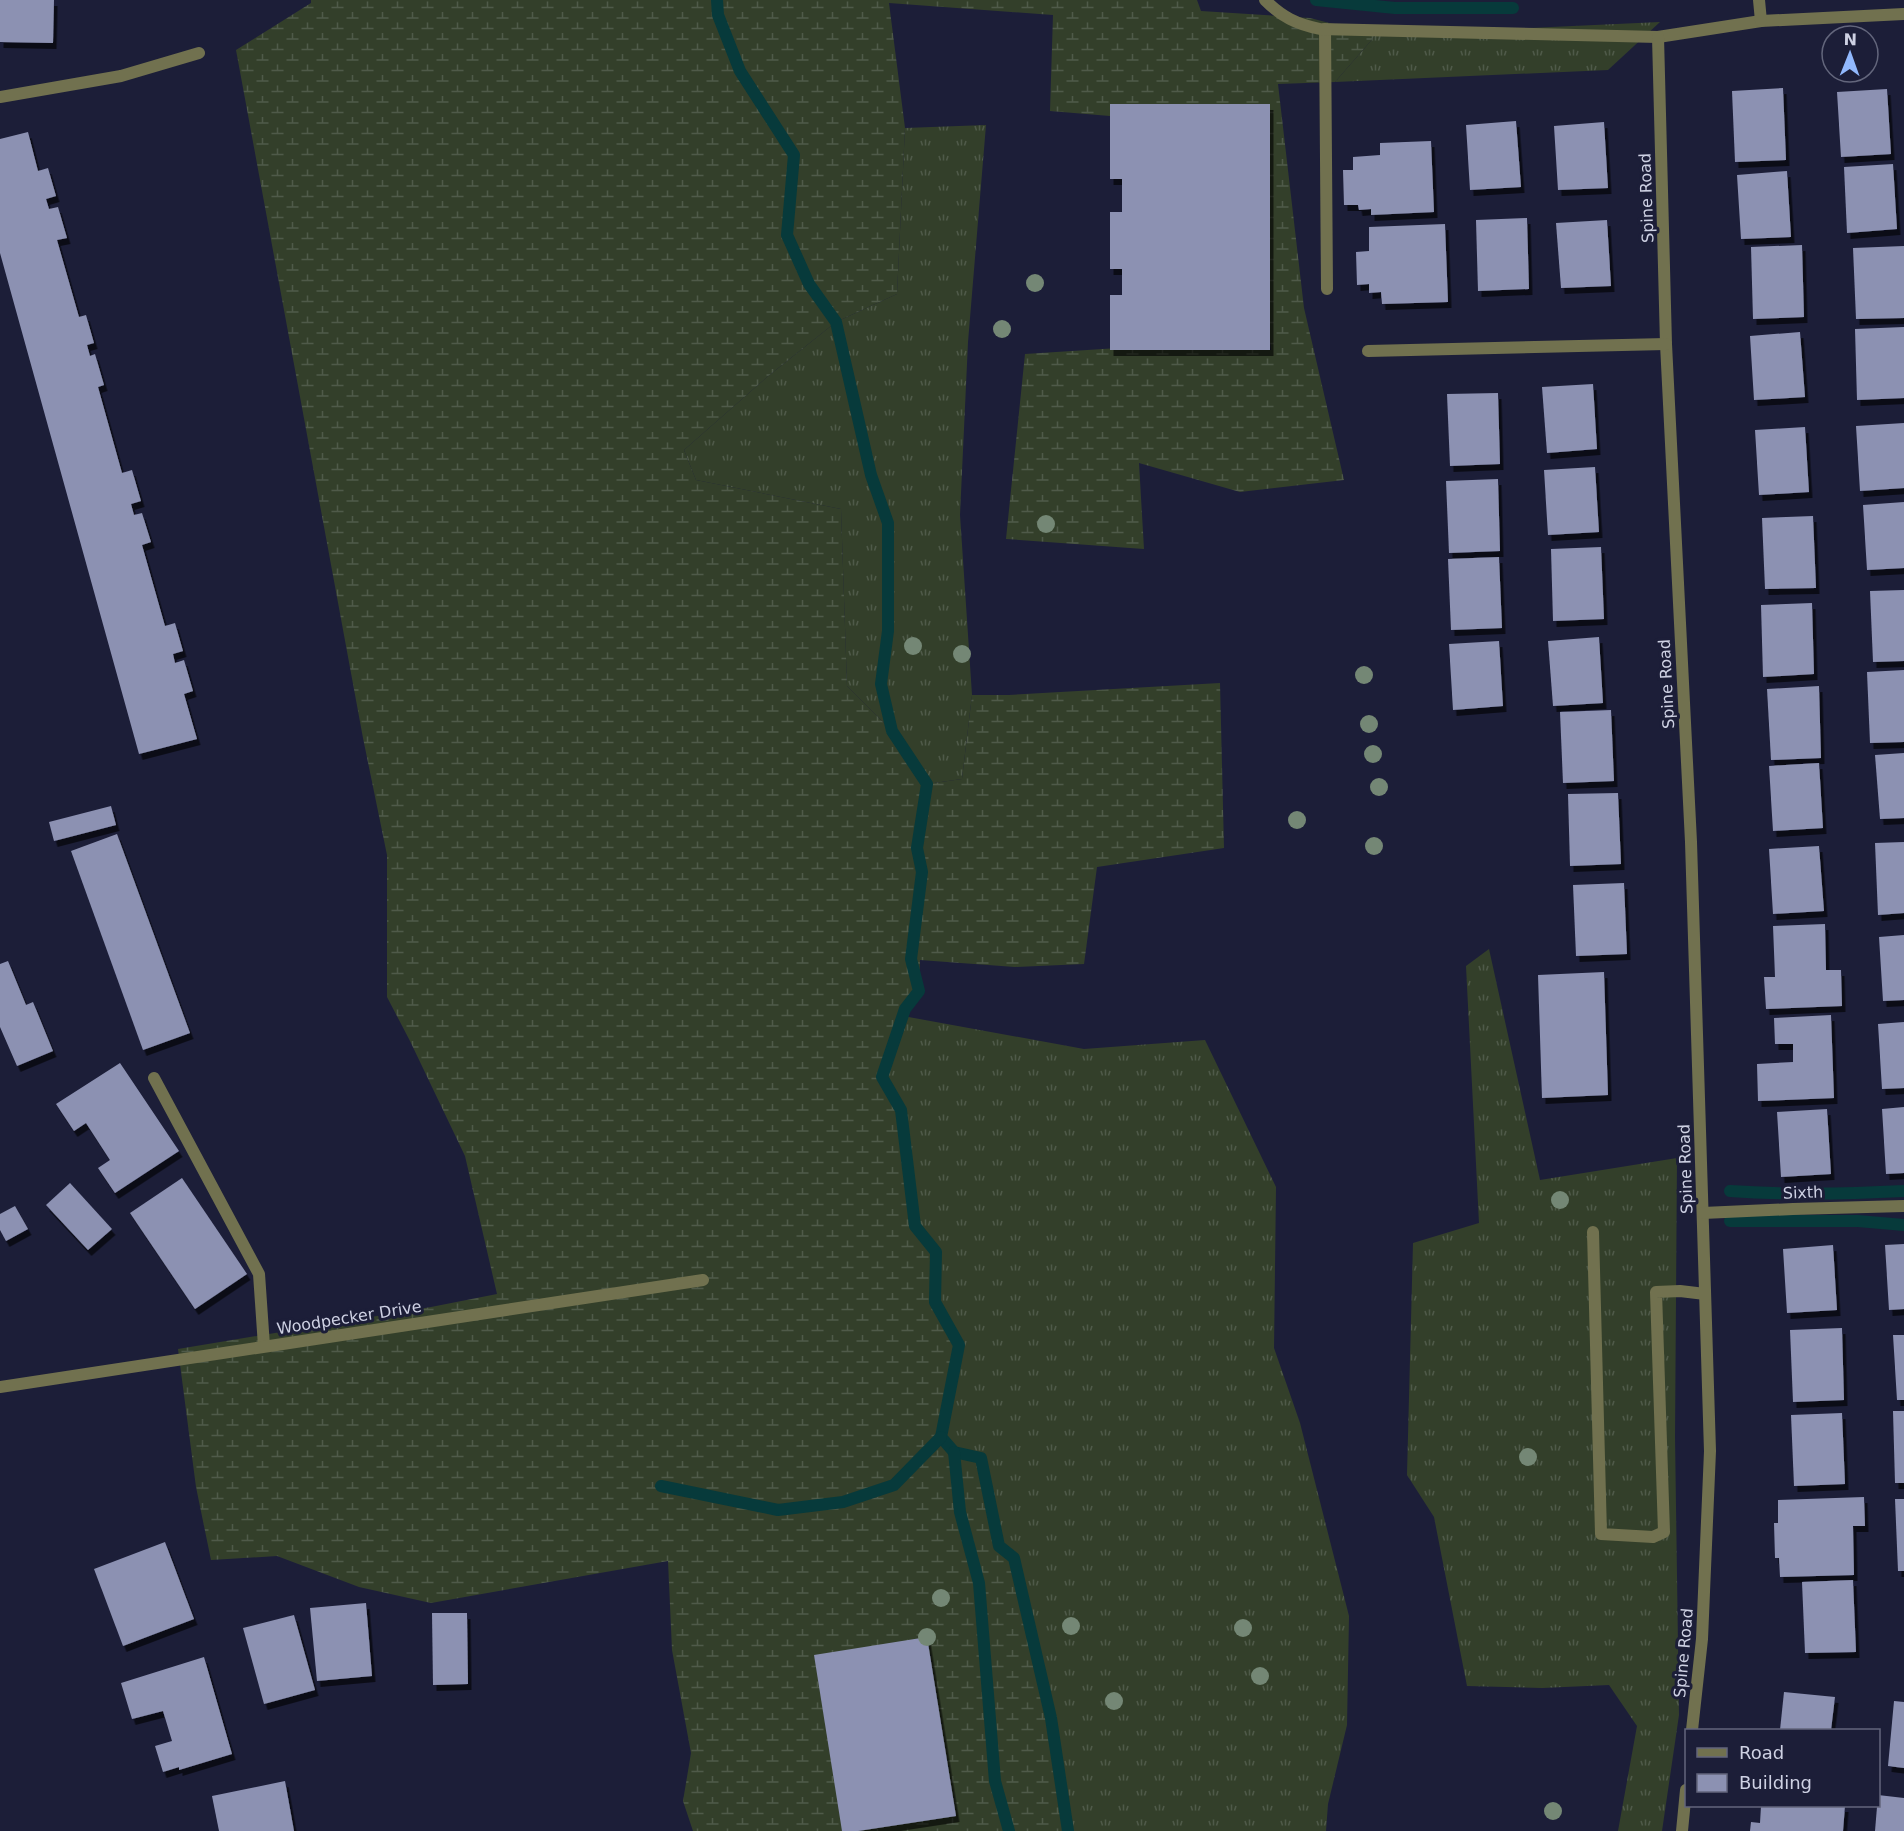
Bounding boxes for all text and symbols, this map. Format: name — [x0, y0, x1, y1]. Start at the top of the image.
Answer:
north arrow — [1820, 24, 1880, 84]
text: N — [1843, 30, 1857, 49]
street label: Spine Road — [1635, 153, 1658, 243]
street label: Spine Road — [1655, 639, 1678, 729]
street label: Spine Road — [1674, 1124, 1697, 1214]
street label: Sixth — [1782, 1182, 1824, 1203]
street label: Woodpecker Drive — [275, 1297, 423, 1338]
street label: Spine Road — [1670, 1607, 1697, 1699]
legend — [1685, 1729, 1880, 1807]
text: Road — [1739, 1742, 1784, 1763]
text: Building — [1739, 1772, 1812, 1793]

